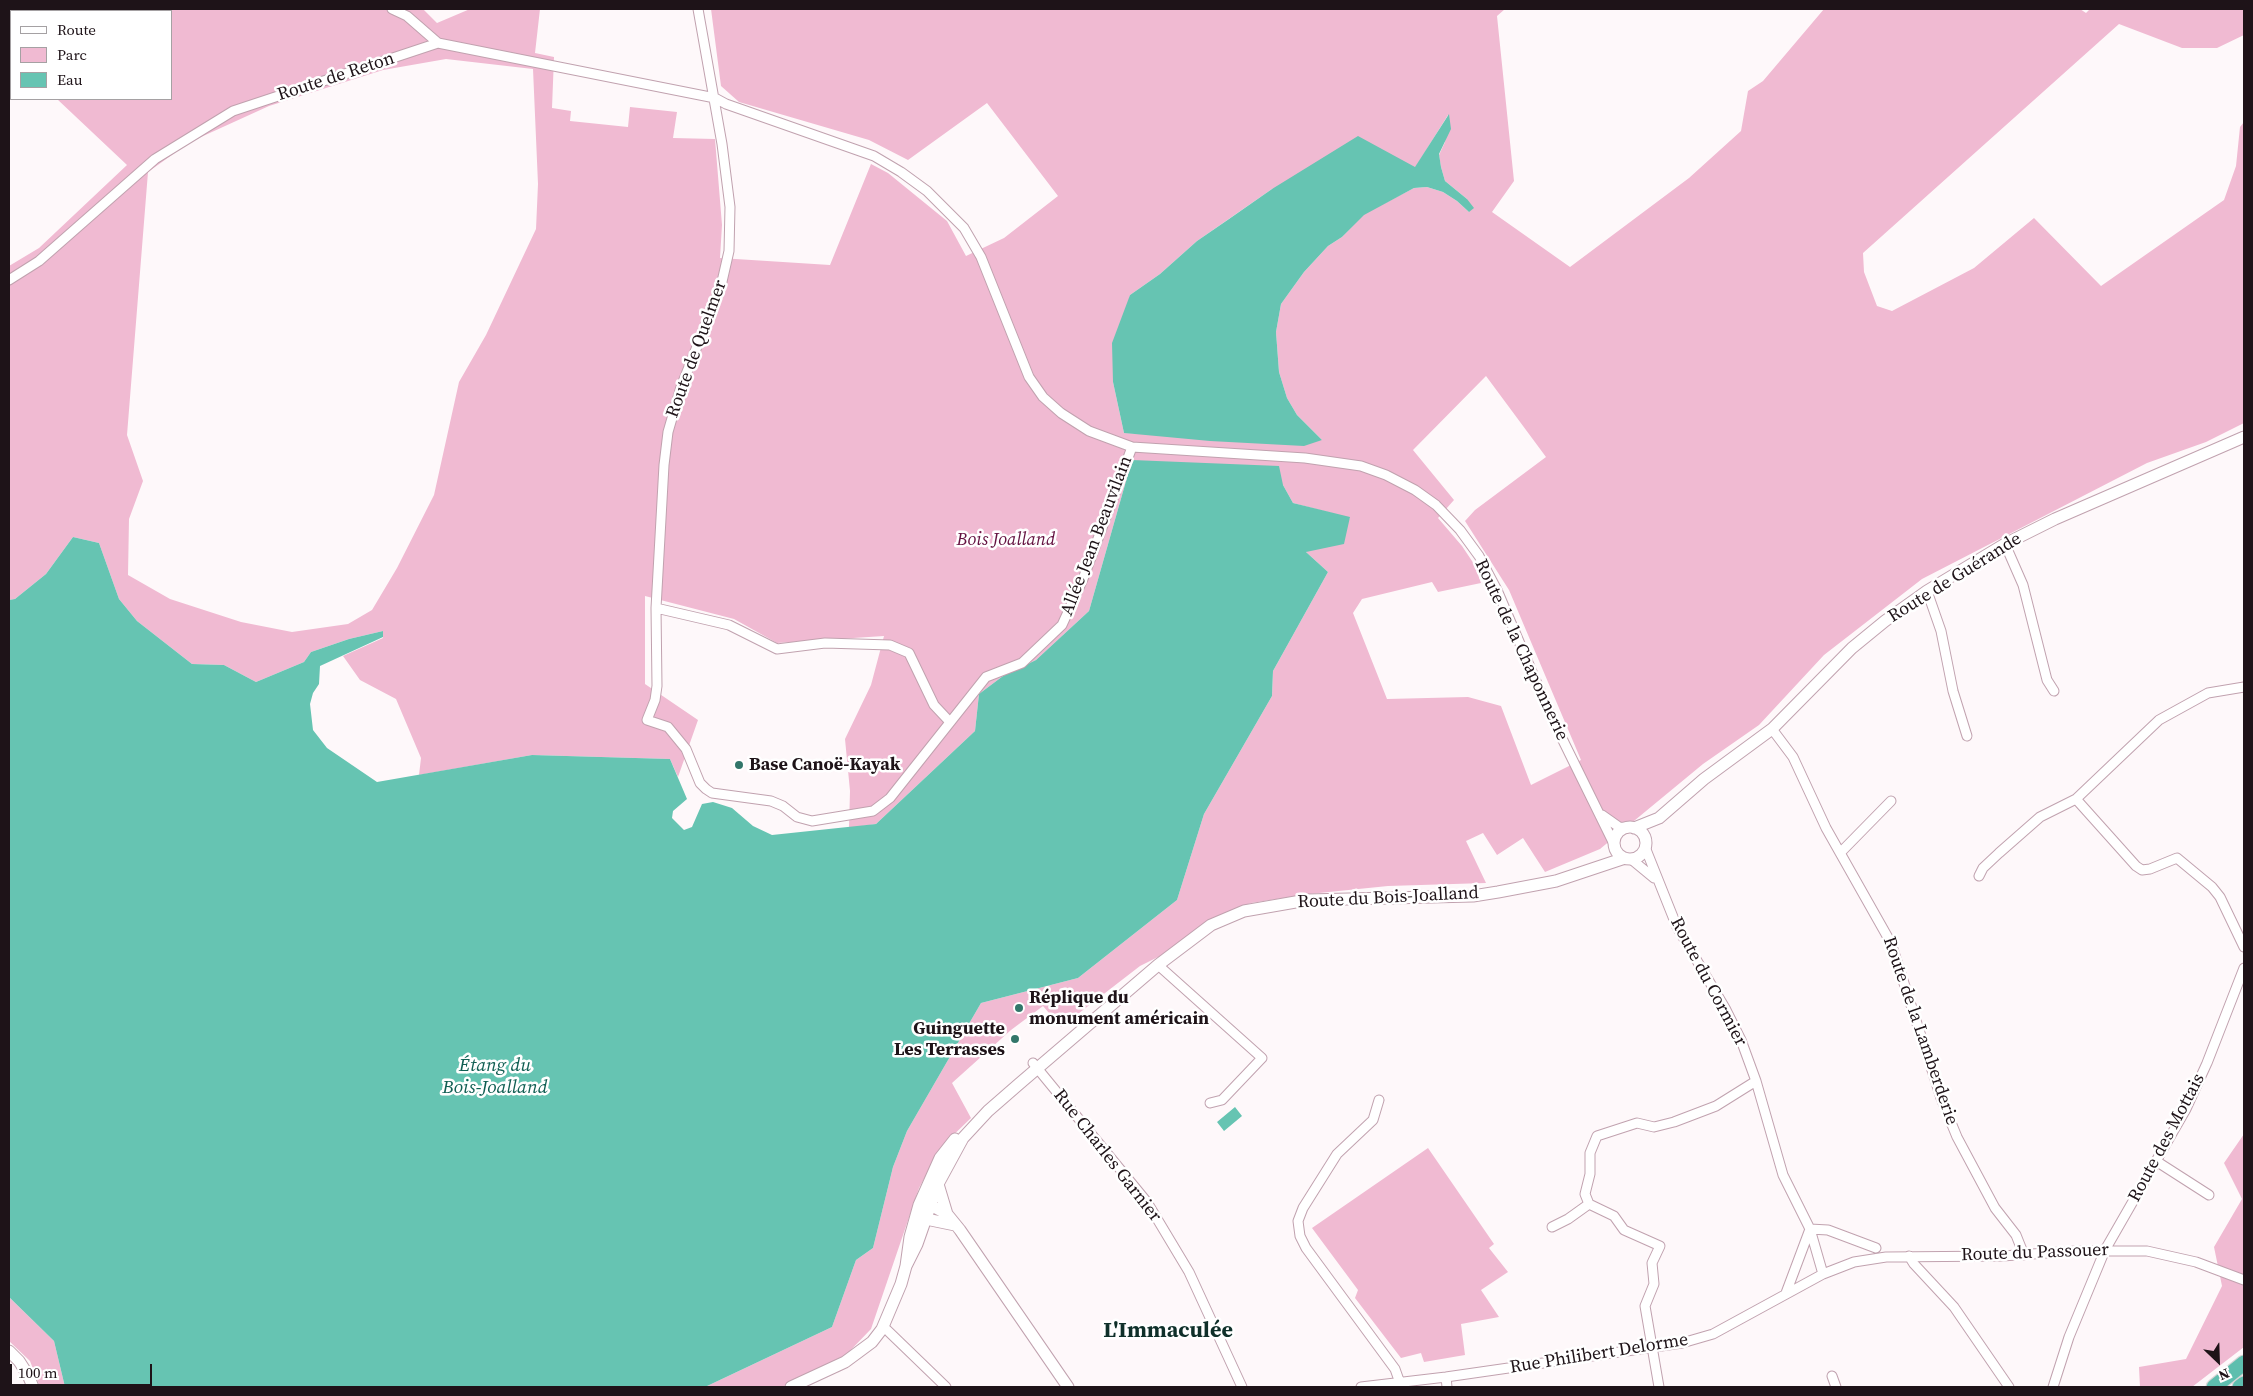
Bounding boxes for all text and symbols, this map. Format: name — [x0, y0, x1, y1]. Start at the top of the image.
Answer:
legend — [10, 10, 172, 100]
text: Route — [57, 19, 96, 40]
text: Parc — [57, 44, 87, 65]
street label: Route de Reton — [275, 48, 397, 106]
text: Eau — [57, 69, 82, 90]
street label: Route de Quelmer — [662, 277, 732, 421]
street label: Allée Jean Beauvilain — [1057, 453, 1137, 619]
street label: Route de Guérande — [1884, 528, 2026, 628]
park label: Bois Joalland — [957, 529, 1055, 551]
street label: Route de la Chaponnerie — [1469, 556, 1573, 744]
place label: Base Canoë-Kayak — [749, 754, 901, 776]
marker: Base Canoë-Kayak — [733, 759, 745, 771]
street label: Route du Bois-Joalland — [1297, 882, 1479, 914]
street label: Route du Cormier — [1665, 914, 1751, 1050]
street label: Route de la Lamberderie — [1878, 934, 1962, 1128]
place label: Réplique du monument américain — [1029, 987, 1209, 1030]
marker: Réplique du monument américain — [1013, 1002, 1025, 1014]
place label: Guinguette Les Terrasses — [894, 1018, 1005, 1060]
marker: Guinguette Les Terrasses — [1009, 1033, 1021, 1045]
water label: Étang du Bois-Joalland — [442, 1055, 548, 1099]
street label: Route des Mottais — [2124, 1070, 2210, 1206]
street label: Rue Charles Garnier — [1048, 1085, 1166, 1227]
street label: Route du Passouer — [1961, 1240, 2109, 1266]
district label: L'Immaculée — [1103, 1318, 1233, 1344]
street label: Rue Philibert Delorme — [1508, 1329, 1690, 1379]
north arrow — [2193, 1336, 2243, 1386]
scale bar — [12, 1354, 155, 1386]
text: 100 m — [18, 1362, 58, 1383]
text: N — [2215, 1363, 2233, 1386]

